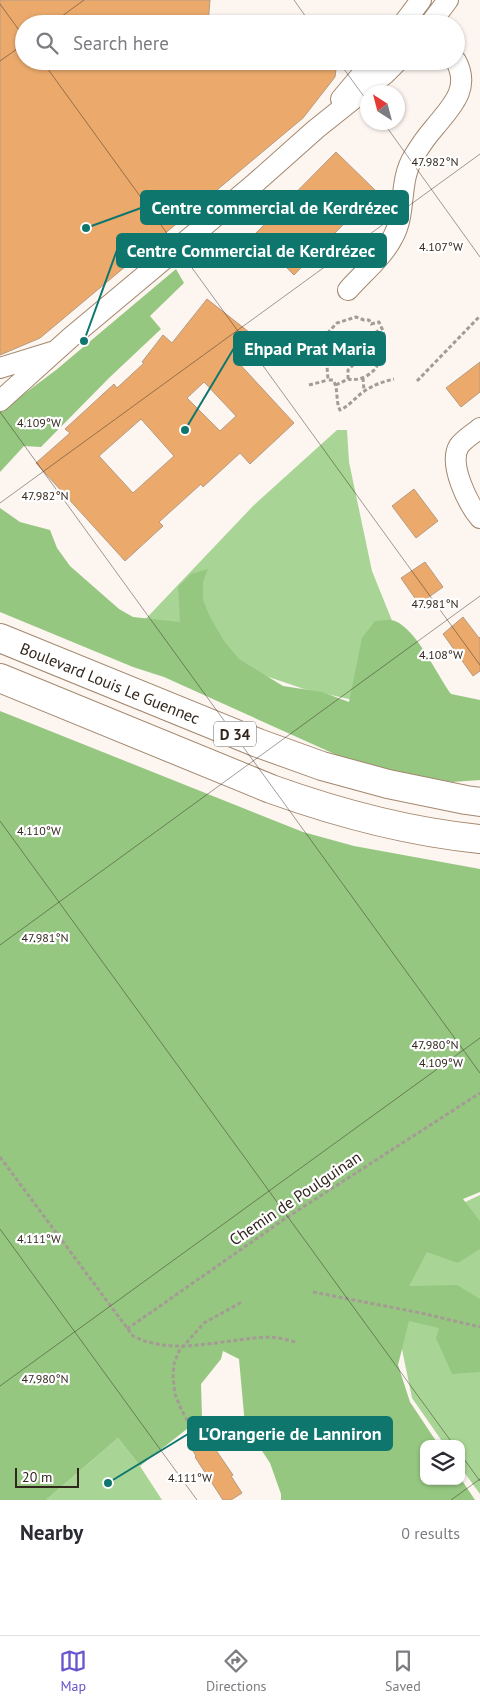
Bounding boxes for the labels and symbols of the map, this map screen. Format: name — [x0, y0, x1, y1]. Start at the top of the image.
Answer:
north arrow — [360, 85, 405, 130]
text: 47.982°N — [411, 154, 459, 169]
callout: Centre commercial de Kerdrézec — [141, 191, 408, 224]
text: Centre commercial de Kerdrézec — [152, 196, 399, 219]
callout: Centre Commercial de Kerdrézec — [117, 234, 386, 267]
text: Centre Commercial de Kerdrézec — [127, 239, 375, 262]
text: 4.107°W — [419, 239, 463, 254]
callout: Ehpad Prat Maria — [234, 332, 385, 365]
text: Ehpad Prat Maria — [244, 337, 376, 360]
text: 4.109°W — [17, 415, 61, 430]
text: 47.982°N — [21, 488, 69, 503]
text: 47.981°N — [411, 596, 459, 611]
street label: Boulevard Louis Le Guennec — [17, 638, 203, 728]
text: 4.108°W — [419, 647, 463, 662]
road number: D 34 — [214, 722, 256, 746]
text: 4.110°W — [17, 823, 61, 838]
text: 47.981°N — [21, 930, 69, 945]
text: 47.980°N — [411, 1037, 459, 1052]
text: 4.109°W — [419, 1055, 463, 1070]
street label: Chemin de Poulguinan — [225, 1147, 365, 1249]
text: 4.111°W — [17, 1231, 61, 1246]
text: 47.980°N — [21, 1371, 69, 1386]
callout: L'Orangerie de Lanniron — [188, 1417, 392, 1450]
text: L'Orangerie de Lanniron — [198, 1422, 382, 1445]
scale bar — [15, 1465, 79, 1488]
text: 4.111°W — [168, 1470, 212, 1485]

